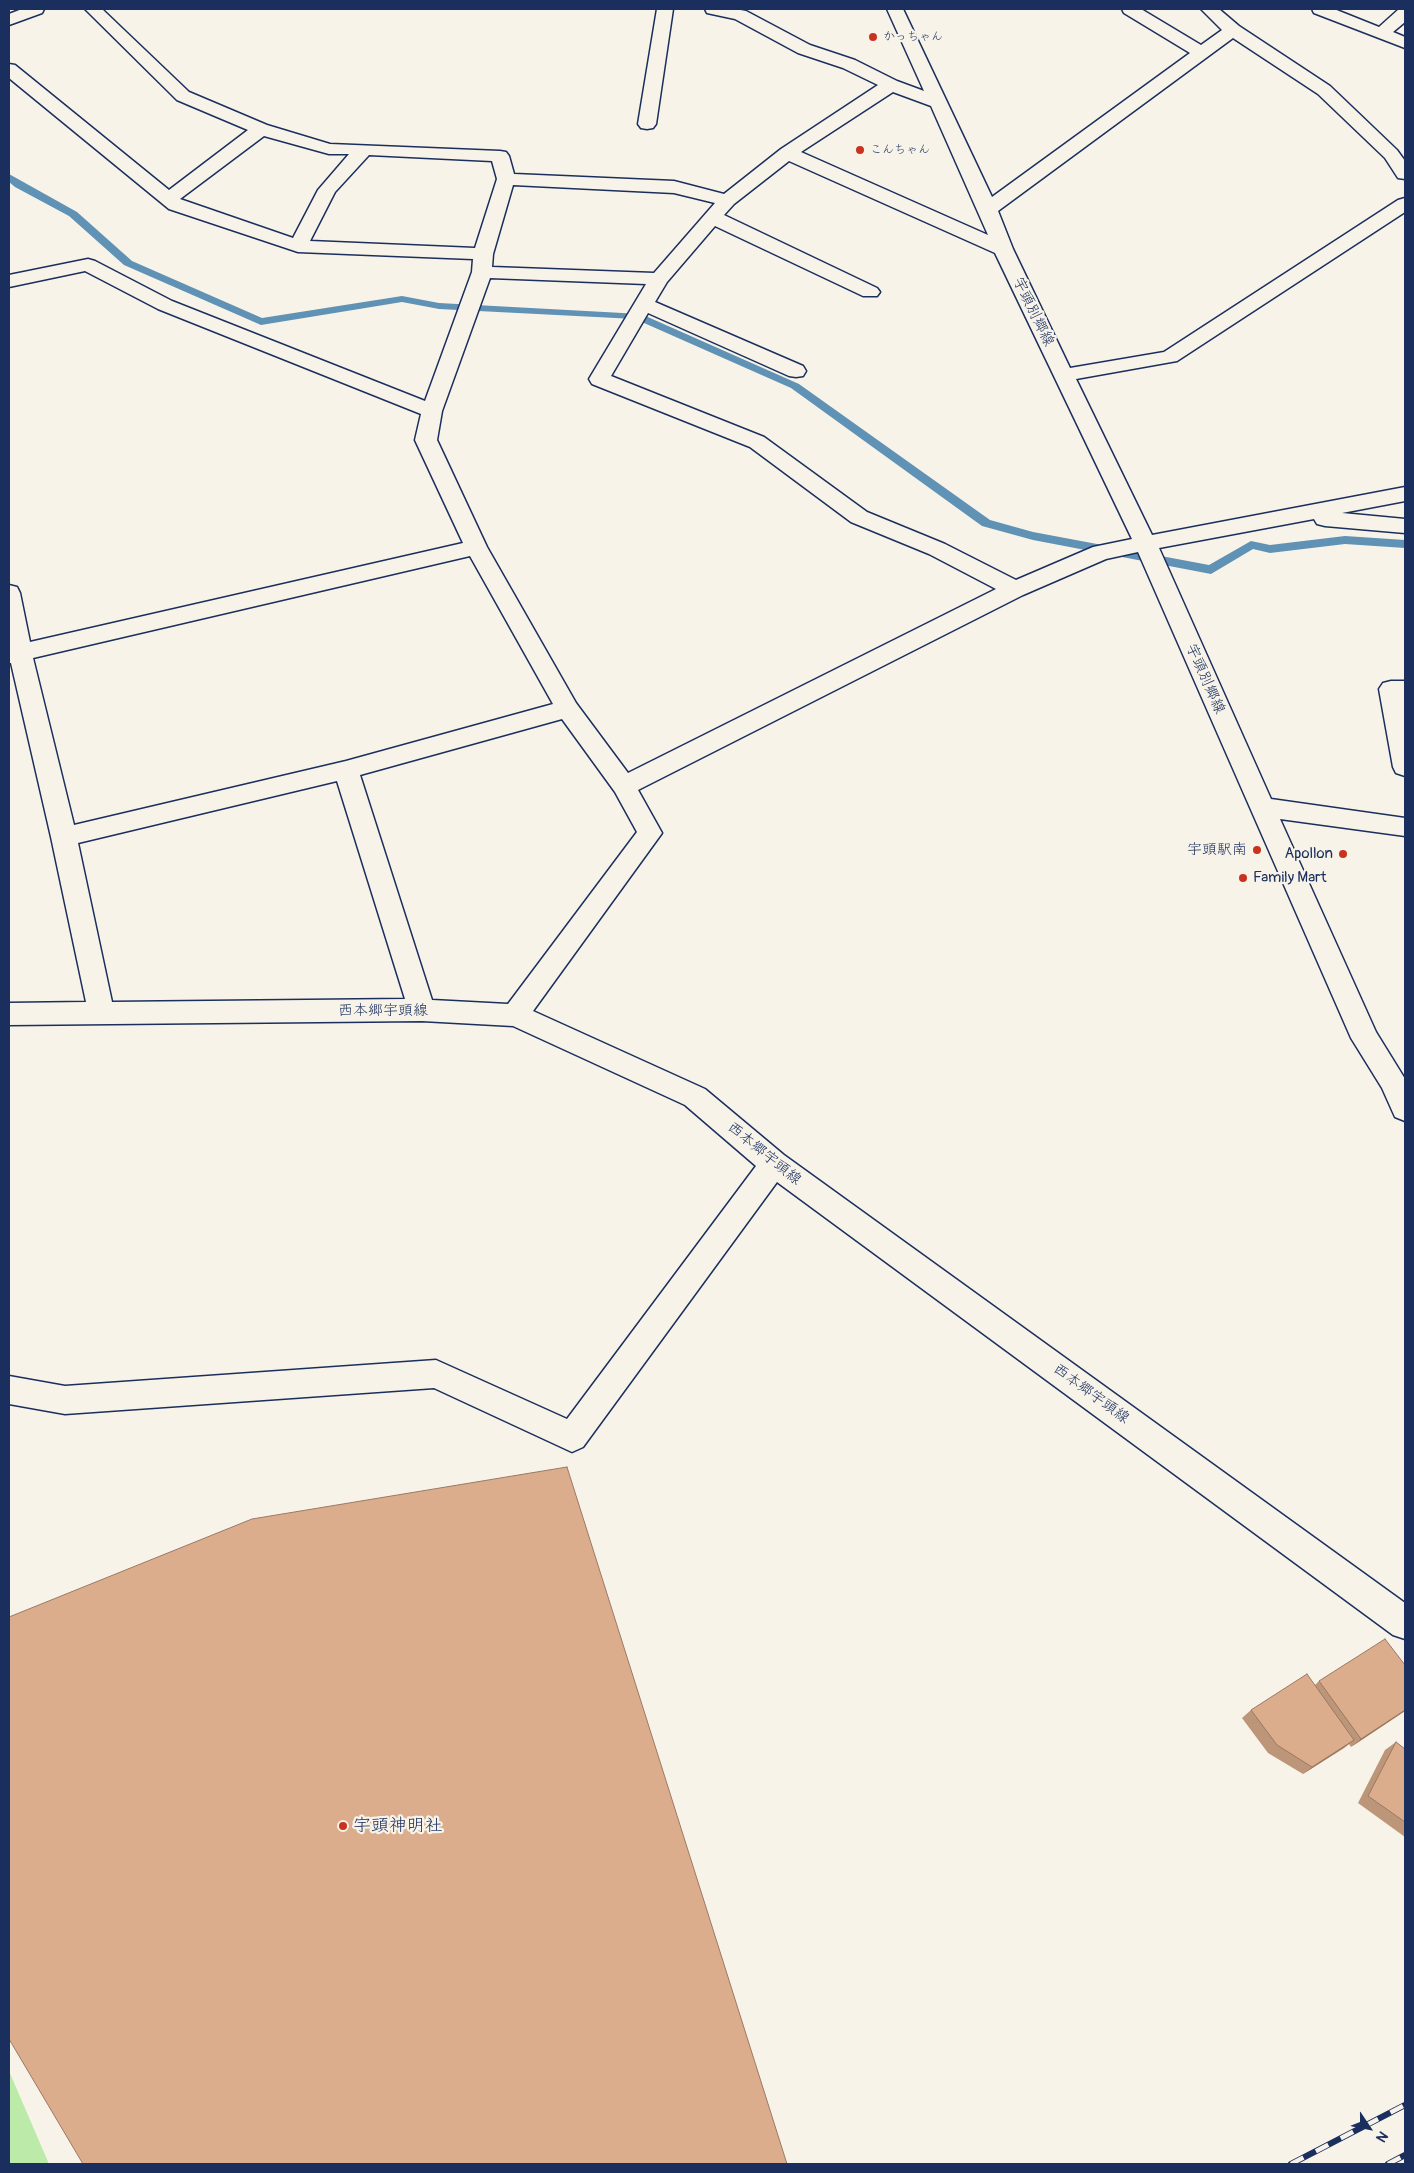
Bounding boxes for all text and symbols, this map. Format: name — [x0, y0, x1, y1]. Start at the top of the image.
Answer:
place label: かっちゃん — [883, 30, 943, 44]
marker: かっちゃん — [867, 31, 879, 43]
place label: こんちゃん — [870, 143, 930, 157]
marker: こんちゃん — [854, 144, 866, 156]
street label: 宇頭別郷線 — [1008, 274, 1058, 350]
street label: 宇頭別郷線 — [1182, 641, 1228, 717]
place label: 宇頭駅南 — [1187, 841, 1247, 859]
marker: 宇頭駅南 — [1251, 844, 1263, 856]
place label: Apollon — [1285, 845, 1333, 863]
marker: Apollon — [1337, 848, 1349, 860]
place label: Family Mart — [1253, 869, 1326, 887]
marker: Family Mart — [1237, 872, 1249, 884]
street label: 西本郷宇頭線 — [338, 1002, 428, 1020]
street label: 西本郷宇頭線 — [723, 1119, 805, 1189]
street label: 西本郷宇頭線 — [1049, 1360, 1133, 1428]
place label: 宇頭神明社 — [353, 1815, 443, 1837]
marker: 宇頭神明社 — [337, 1820, 349, 1832]
north arrow — [1344, 2103, 1394, 2153]
text: N — [1372, 2128, 1392, 2145]

